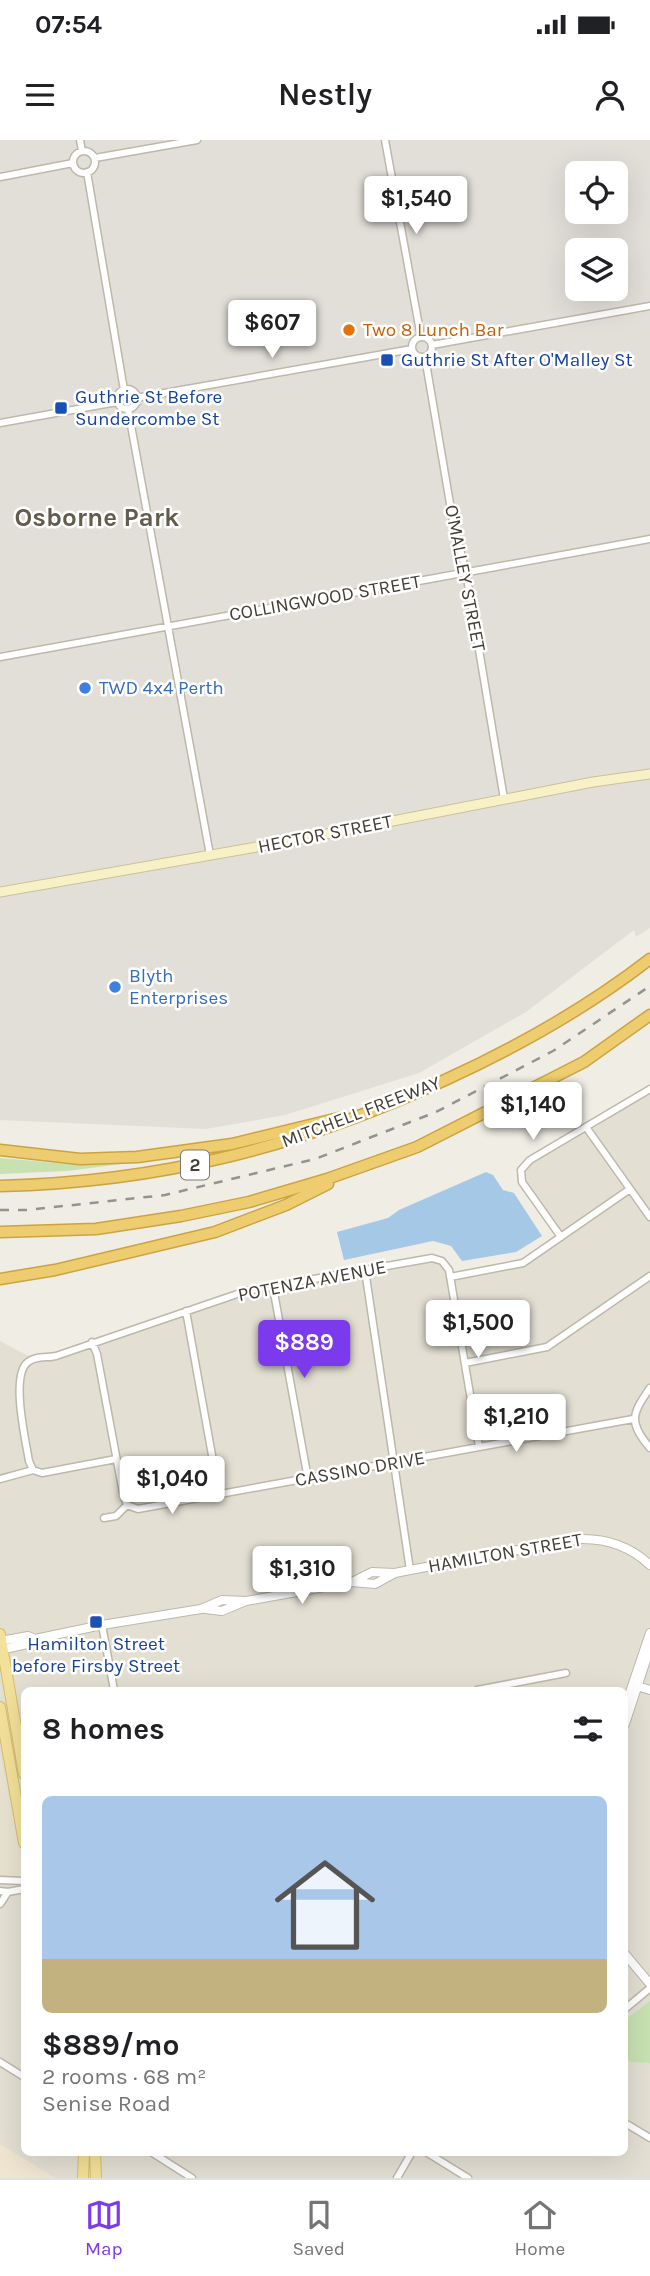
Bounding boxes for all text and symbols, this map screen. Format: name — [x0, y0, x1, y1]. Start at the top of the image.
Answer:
text: 07:54 — [35, 9, 102, 40]
icon: menu — [21, 76, 59, 114]
text: Nestly — [278, 76, 372, 113]
icon: person — [591, 76, 629, 114]
map controls — [565, 161, 628, 301]
button: locate — [565, 161, 628, 224]
pin: $1,540 — [359, 176, 473, 236]
text: $1,540 — [380, 185, 452, 212]
button: layers — [565, 238, 628, 301]
pin: $607 — [231, 300, 313, 360]
text: $607 — [244, 309, 300, 336]
place label: Two 8 Lunch Bar — [363, 319, 504, 341]
marker: Two 8 Lunch Bar — [341, 322, 357, 338]
place label: Guthrie St After O'Malley St — [401, 349, 633, 371]
marker: Guthrie St After O'Malley St — [379, 352, 395, 368]
place label: Guthrie St Before Sundercombe St — [75, 386, 222, 430]
marker: Guthrie St Before Sundercombe St — [53, 400, 69, 416]
district label: Osborne Park — [15, 502, 179, 533]
street label: O'MALLEY STREET — [440, 503, 490, 654]
street label: COLLINGWOOD STREET — [227, 570, 423, 626]
place label: TWD 4x4 Perth — [99, 677, 224, 699]
marker: TWD 4x4 Perth — [77, 680, 93, 696]
street label: HECTOR STREET — [256, 810, 395, 858]
place label: Blyth Enterprises — [129, 965, 228, 1009]
marker: Blyth Enterprises — [107, 979, 123, 995]
street label: MITCHELL FREEWAY — [278, 1071, 444, 1152]
pin: $1,140 — [476, 1082, 590, 1142]
text: $1,140 — [500, 1091, 566, 1118]
road number: 2 — [181, 1150, 209, 1180]
street label: POTENZA AVENUE — [236, 1256, 388, 1306]
pin: $1,500 — [421, 1300, 535, 1360]
text: $1,500 — [442, 1309, 514, 1336]
pin: $889 — [263, 1320, 345, 1380]
text: $889 — [274, 1329, 334, 1356]
pin: $1,210 — [459, 1394, 573, 1454]
text: $1,210 — [483, 1403, 549, 1430]
street label: CASSINO DRIVE — [293, 1447, 427, 1491]
pin: $1,040 — [115, 1456, 229, 1516]
text: $1,040 — [136, 1465, 208, 1492]
street label: HAMILTON STREET — [426, 1529, 584, 1577]
pin: $1,310 — [245, 1546, 359, 1606]
text: $1,310 — [269, 1555, 335, 1582]
marker: Hamilton Street before Firsby Street — [88, 1614, 104, 1630]
place label: Hamilton Street before Firsby Street — [12, 1633, 180, 1677]
icon: filters — [569, 1710, 607, 1748]
text: 8 homes — [42, 1711, 165, 1747]
icon: home — [262, 1842, 388, 1968]
text: $889/mo — [42, 2027, 179, 2063]
text: 2 rooms · 68 m² — [42, 2063, 206, 2090]
text: Senise Road — [42, 2090, 171, 2117]
tab: Map — [85, 2196, 123, 2260]
tab: Saved — [292, 2196, 345, 2260]
tab: Home — [515, 2196, 565, 2260]

